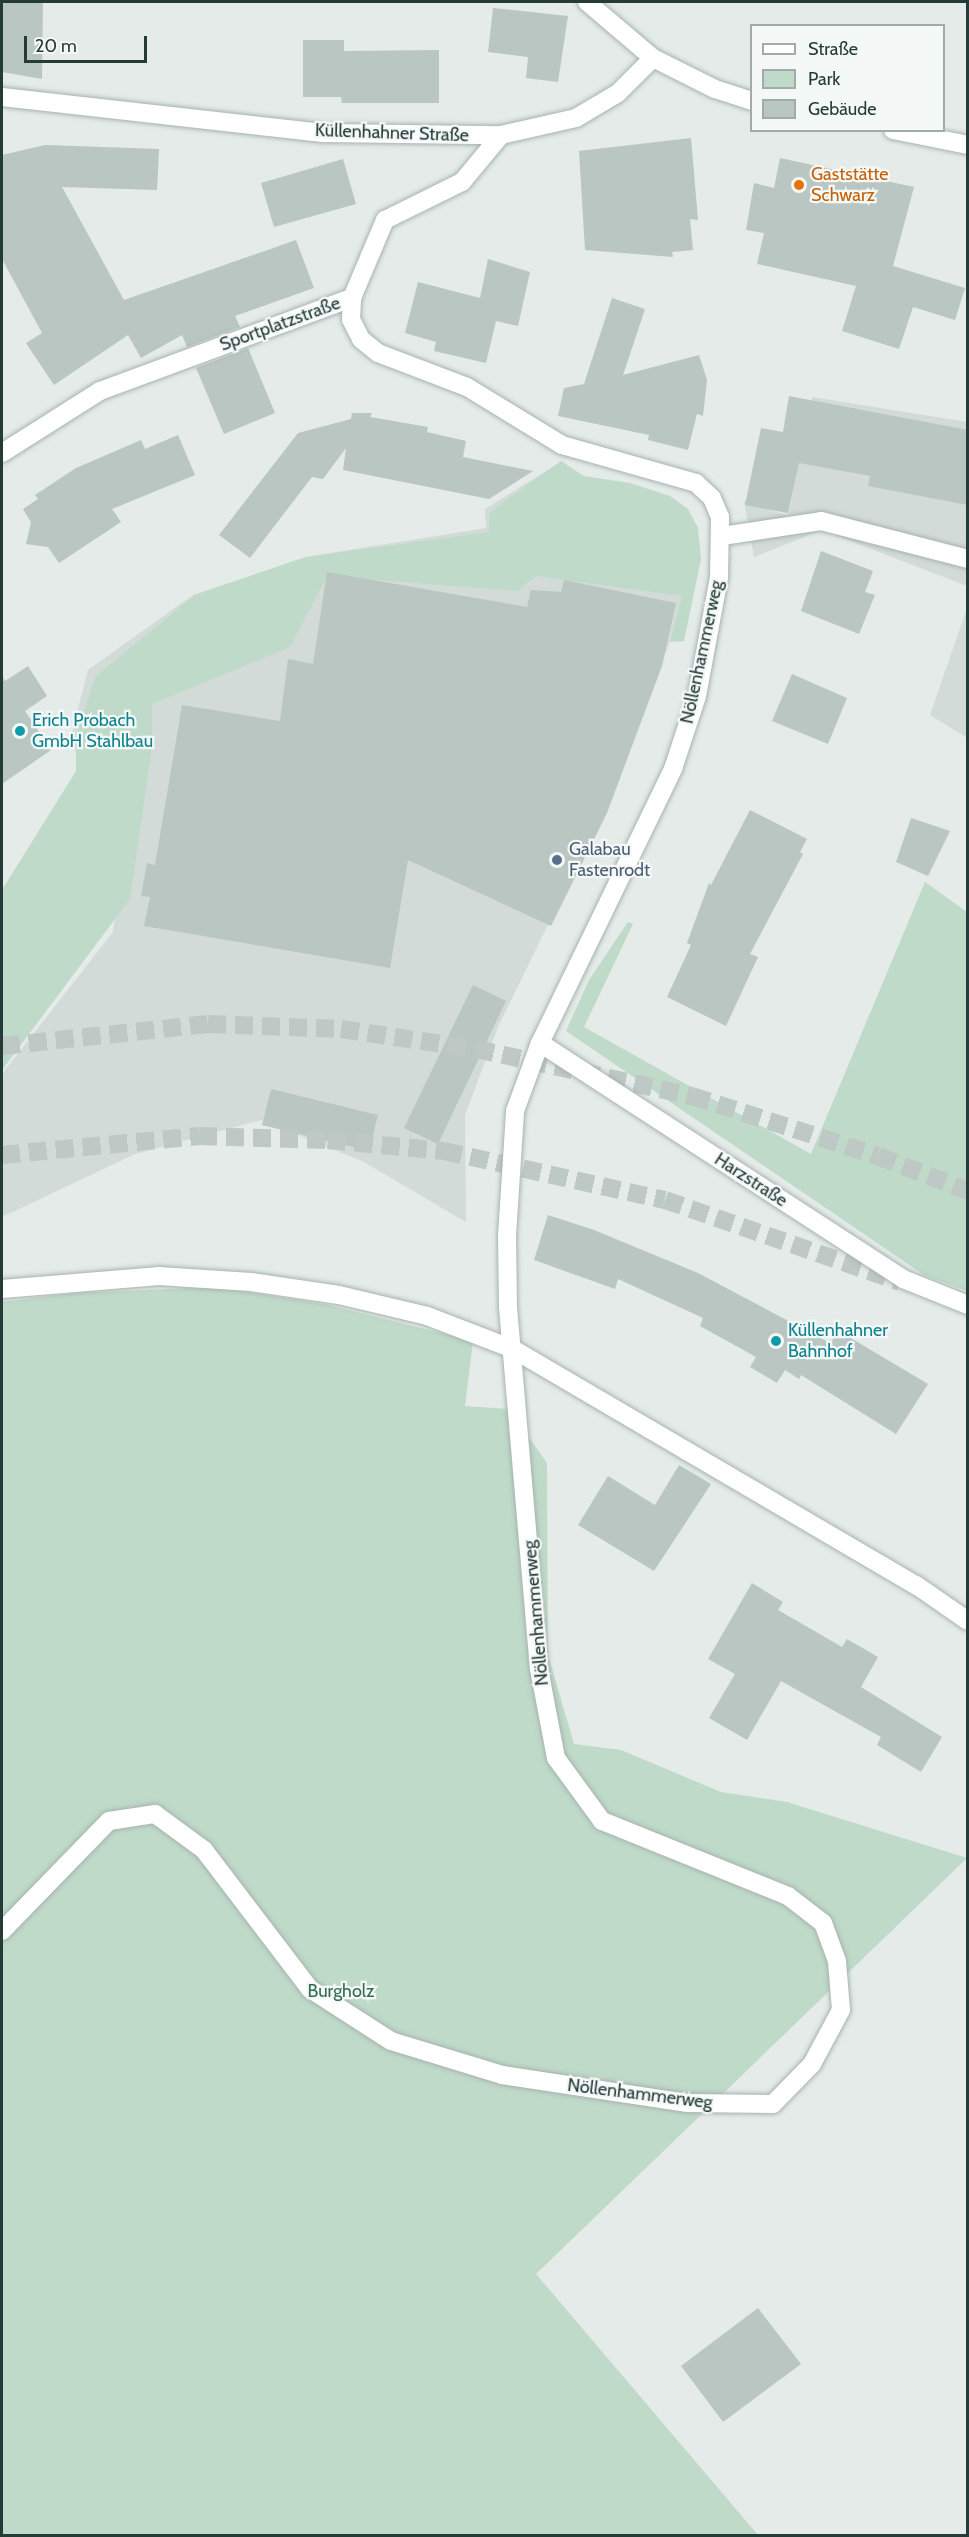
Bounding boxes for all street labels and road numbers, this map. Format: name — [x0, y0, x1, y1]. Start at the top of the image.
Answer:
street label: Küllenhahner Straße — [315, 120, 469, 146]
street label: Sportplatzstraße — [217, 292, 343, 356]
street label: Nöllenhammerweg — [676, 578, 728, 726]
street label: Harzstraße — [710, 1148, 792, 1212]
street label: Nöllenhammerweg — [519, 1539, 553, 1687]
street label: Nöllenhammerweg — [566, 2074, 714, 2114]

